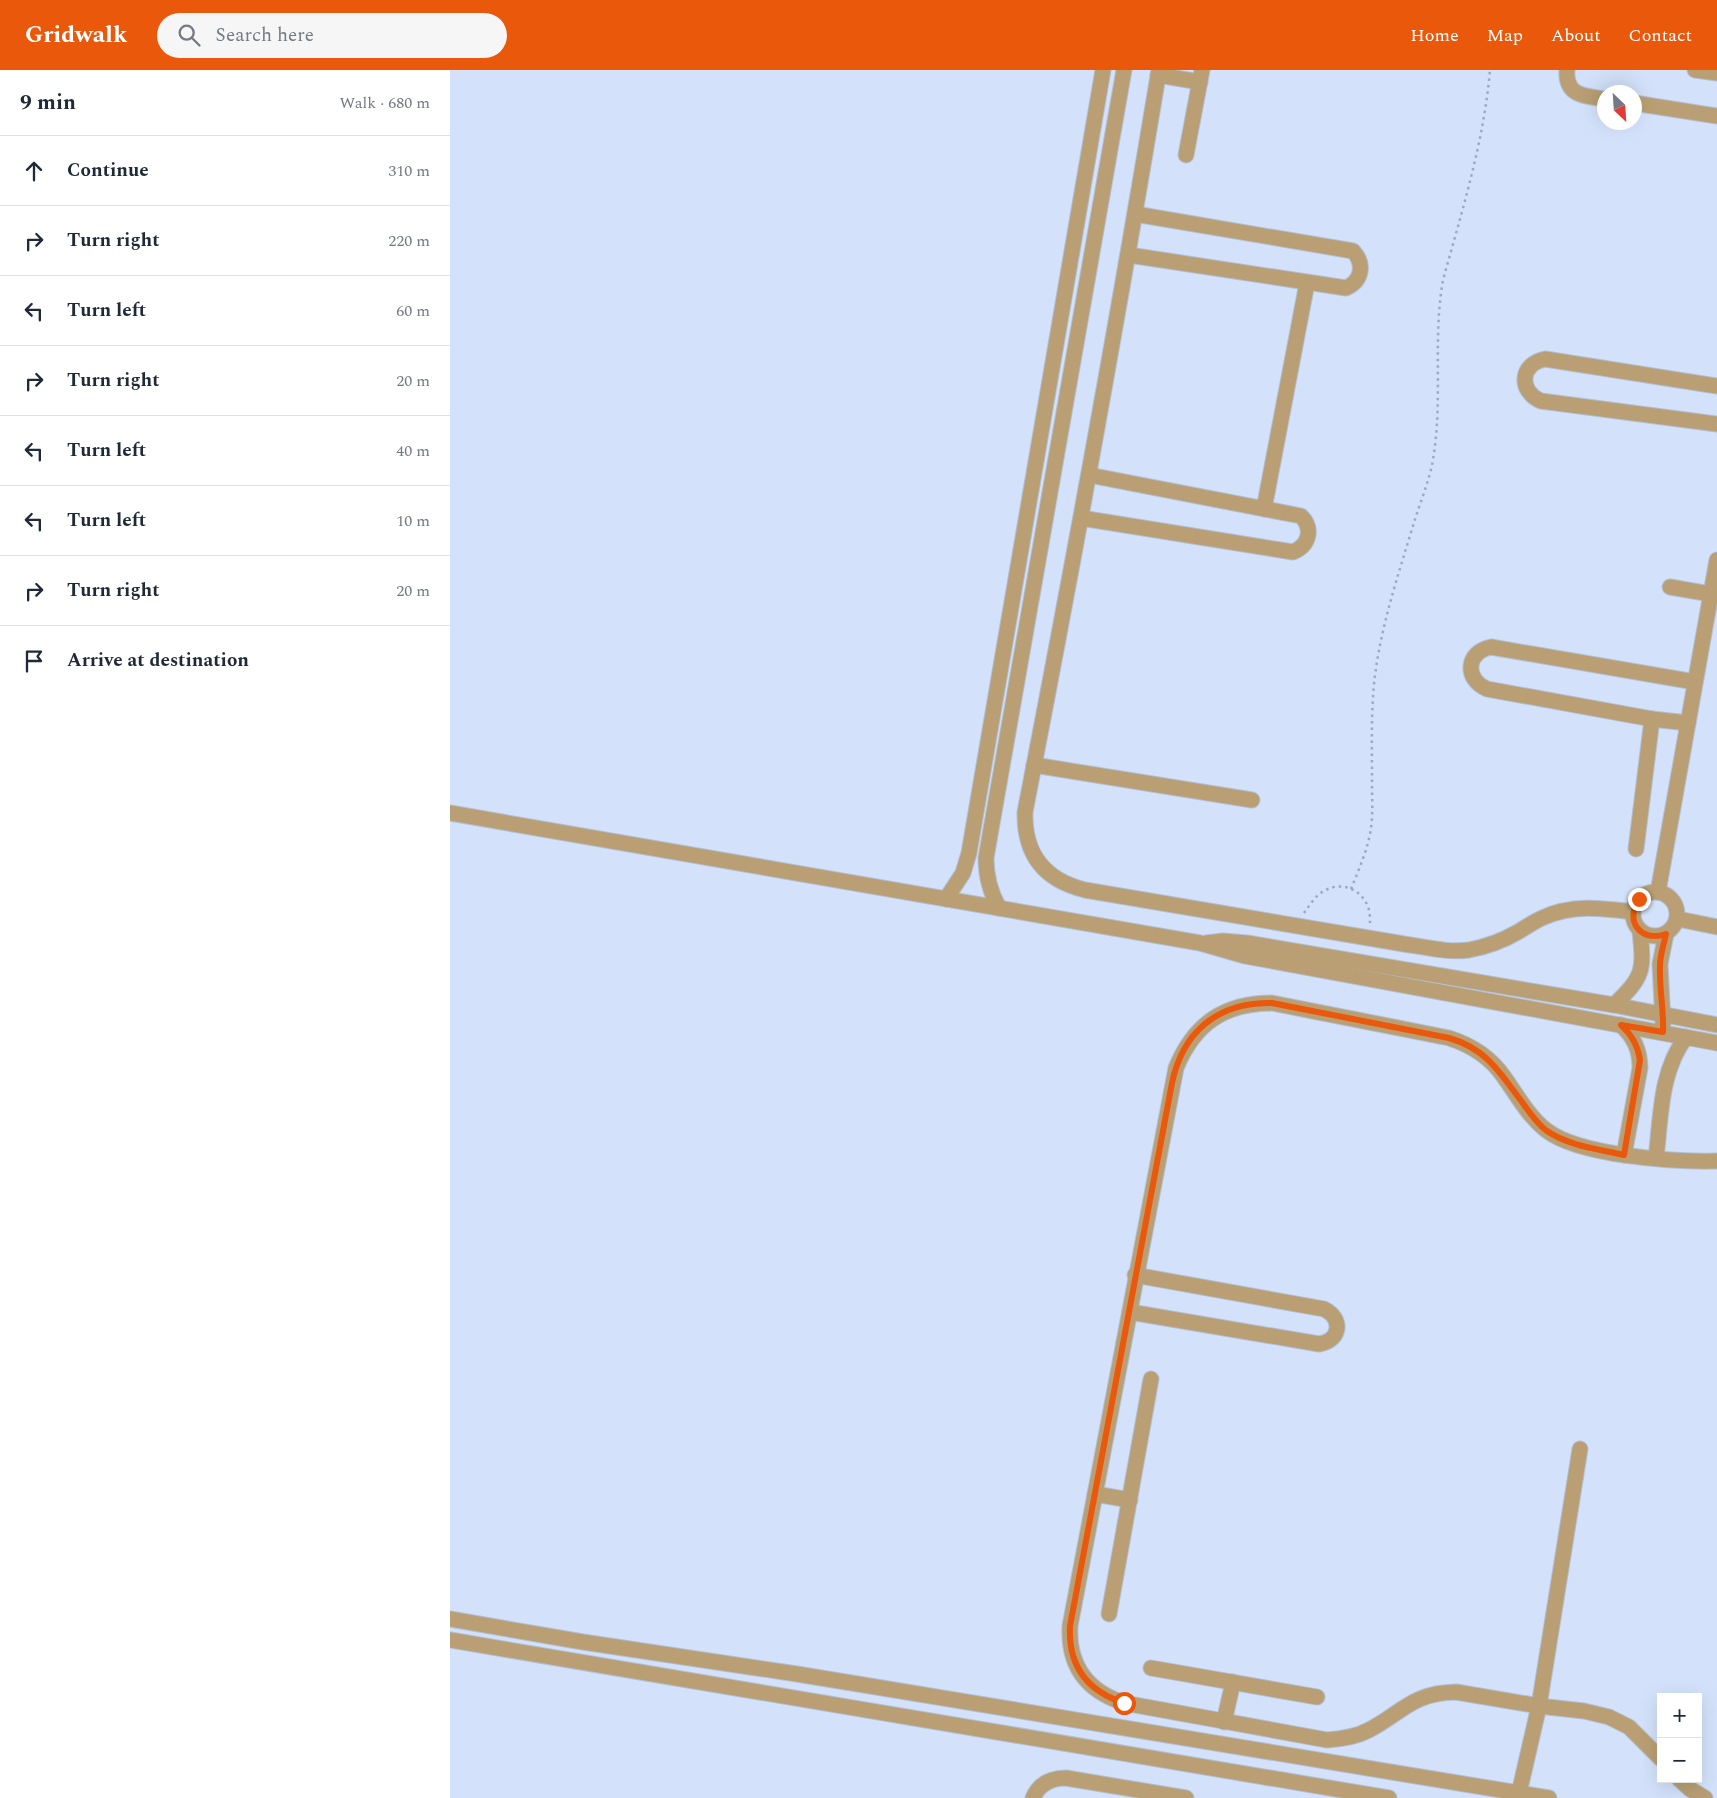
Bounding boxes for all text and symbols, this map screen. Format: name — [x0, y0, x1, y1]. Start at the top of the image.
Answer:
search box — [157, 13, 507, 58]
text: Gridwalk — [25, 17, 127, 53]
icon: search — [175, 21, 203, 49]
text: Search here — [215, 21, 314, 50]
text: Home — [1410, 22, 1459, 49]
text: Map — [1487, 22, 1523, 49]
text: About — [1551, 22, 1601, 49]
text: Contact — [1629, 22, 1692, 49]
north arrow — [1597, 85, 1642, 130]
text: 9 min — [20, 87, 76, 119]
text: Walk · 680 m — [339, 91, 430, 115]
text: Continue — [67, 156, 149, 185]
icon: ahead — [20, 157, 48, 185]
text: 310 m — [388, 159, 430, 183]
text: Turn right — [67, 226, 160, 255]
icon: right — [20, 227, 48, 255]
text: 220 m — [388, 229, 430, 253]
text: Turn left — [67, 296, 146, 325]
icon: left — [20, 297, 48, 325]
text: 60 m — [396, 299, 430, 323]
text: Turn right — [67, 366, 160, 395]
icon: right — [20, 367, 48, 395]
text: 20 m — [396, 369, 430, 393]
text: Turn left — [67, 436, 146, 465]
icon: left — [20, 437, 48, 465]
text: 40 m — [396, 439, 430, 463]
text: Turn left — [67, 506, 146, 535]
icon: left — [20, 507, 48, 535]
text: 10 m — [396, 509, 430, 533]
text: Turn right — [67, 576, 160, 605]
icon: right — [20, 577, 48, 605]
text: 20 m — [396, 579, 430, 603]
text: Arrive at destination — [67, 646, 249, 675]
icon: arrive — [20, 647, 48, 675]
route end — [1628, 888, 1651, 911]
route start — [1113, 1692, 1136, 1715]
map controls — [1657, 1693, 1702, 1783]
button: + — [1657, 1693, 1702, 1738]
button: − — [1657, 1738, 1702, 1783]

